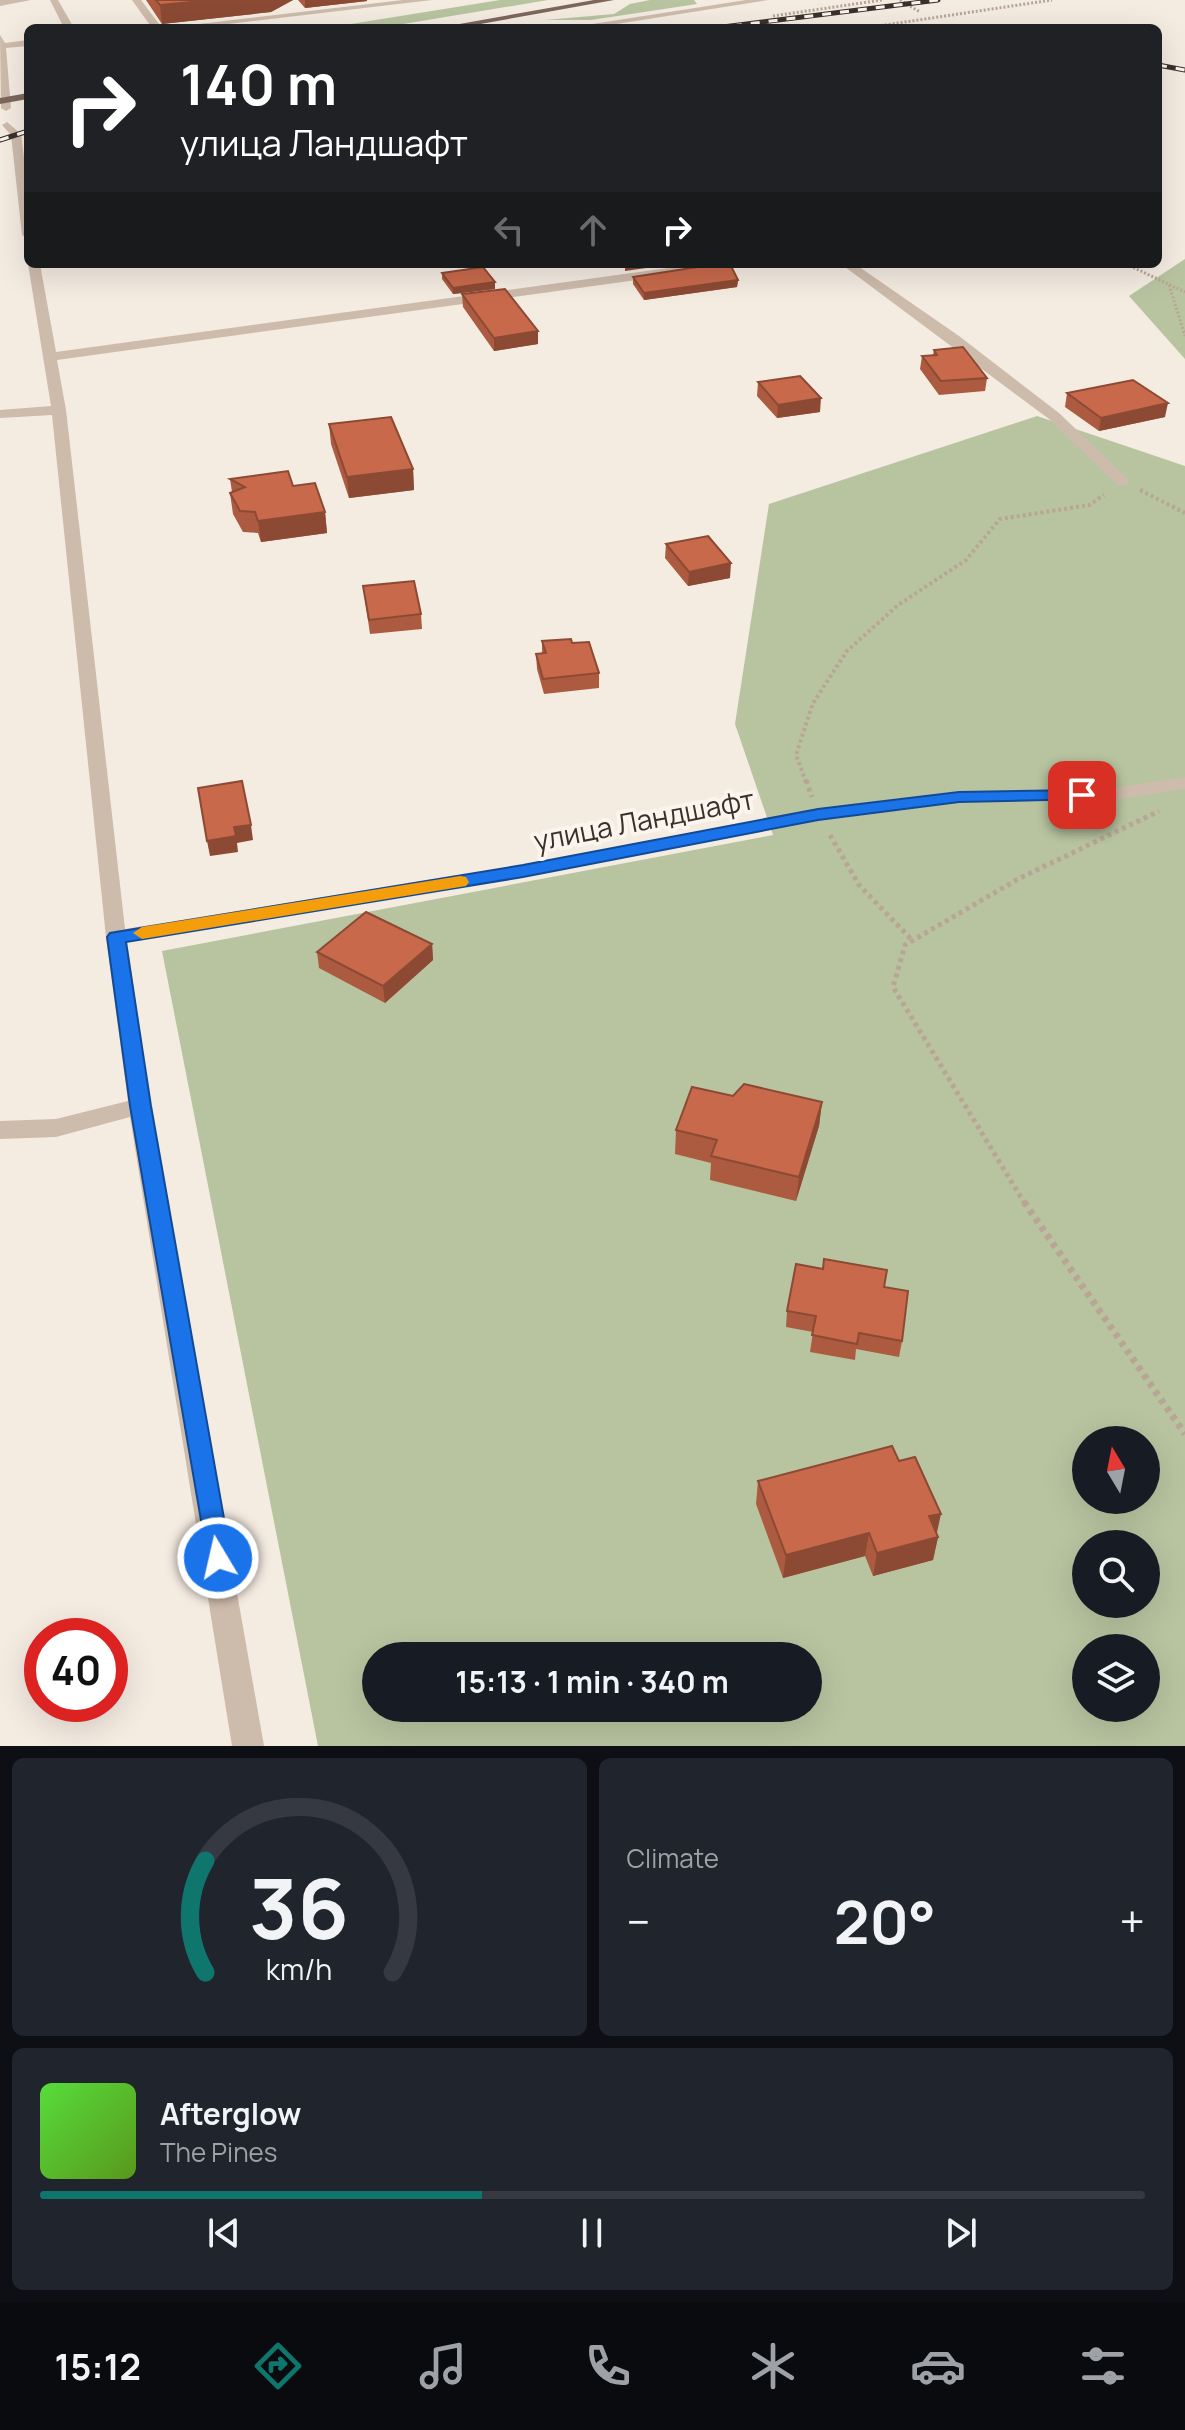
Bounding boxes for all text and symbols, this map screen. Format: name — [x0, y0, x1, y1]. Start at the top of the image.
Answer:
text: 140 m — [180, 45, 337, 122]
icon: right — [48, 56, 152, 160]
text: улица Ландшафт — [180, 118, 468, 167]
icon: left — [487, 208, 531, 252]
icon: ahead — [571, 208, 615, 252]
icon: right — [655, 208, 699, 252]
pin — [1048, 761, 1116, 829]
icon: arrive — [1060, 773, 1104, 817]
street label: улица Ландшафт — [530, 779, 757, 859]
north arrow — [1072, 1426, 1160, 1514]
map controls — [1072, 1426, 1160, 1722]
position arrow — [176, 1516, 260, 1600]
button: search — [1072, 1530, 1160, 1618]
speed limit sign: 40 — [24, 1618, 128, 1722]
button: layers — [1072, 1634, 1160, 1722]
text: 15:13 · 1 min · 340 m — [455, 1661, 729, 1702]
text: Climate — [627, 1840, 719, 1876]
text: 36 — [249, 1850, 349, 1964]
text: 20° — [834, 1880, 936, 1962]
text: − — [627, 1891, 650, 1951]
text: + — [1120, 1891, 1145, 1951]
text: km/h — [266, 1950, 332, 1989]
text: Afterglow — [160, 2093, 301, 2134]
text: The Pines — [160, 2134, 277, 2170]
icon: previous — [202, 2211, 246, 2255]
icon: pause — [570, 2211, 614, 2255]
icon: next — [939, 2211, 983, 2255]
icon: directions — [250, 2338, 306, 2394]
icon: music — [415, 2338, 471, 2394]
icon: phone — [580, 2338, 636, 2394]
icon: climate — [745, 2338, 801, 2394]
icon: car — [910, 2338, 966, 2394]
icon: filters — [1075, 2338, 1131, 2394]
text: 15:12 — [54, 2342, 141, 2391]

